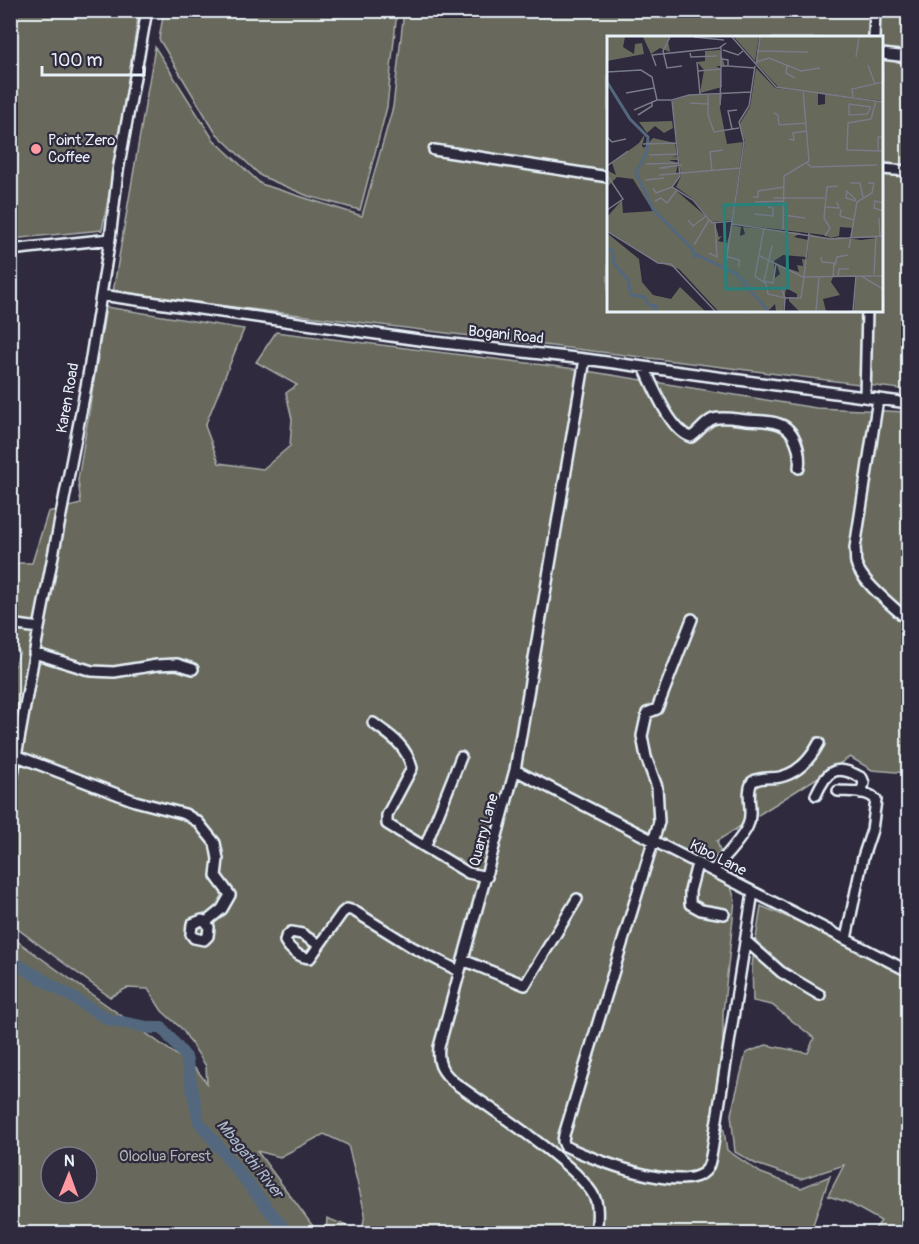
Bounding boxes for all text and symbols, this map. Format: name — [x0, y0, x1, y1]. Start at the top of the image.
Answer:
inset map — [607, 36, 883, 312]
scale bar — [42, 39, 144, 77]
text: 100 m — [51, 49, 103, 72]
place label: Point Zero Coffee — [48, 131, 115, 167]
marker: Point Zero Coffee — [29, 142, 43, 156]
street label: Bogani Road — [467, 322, 545, 348]
street label: Karen Road — [52, 361, 84, 435]
street label: Quarry Lane — [465, 791, 503, 869]
street label: Kibo Lane — [686, 836, 750, 881]
water label: Mbagathi River — [212, 1116, 289, 1204]
north arrow — [39, 1145, 99, 1205]
park label: Oloolua Forest — [119, 1147, 212, 1166]
text: N — [64, 1151, 75, 1171]

